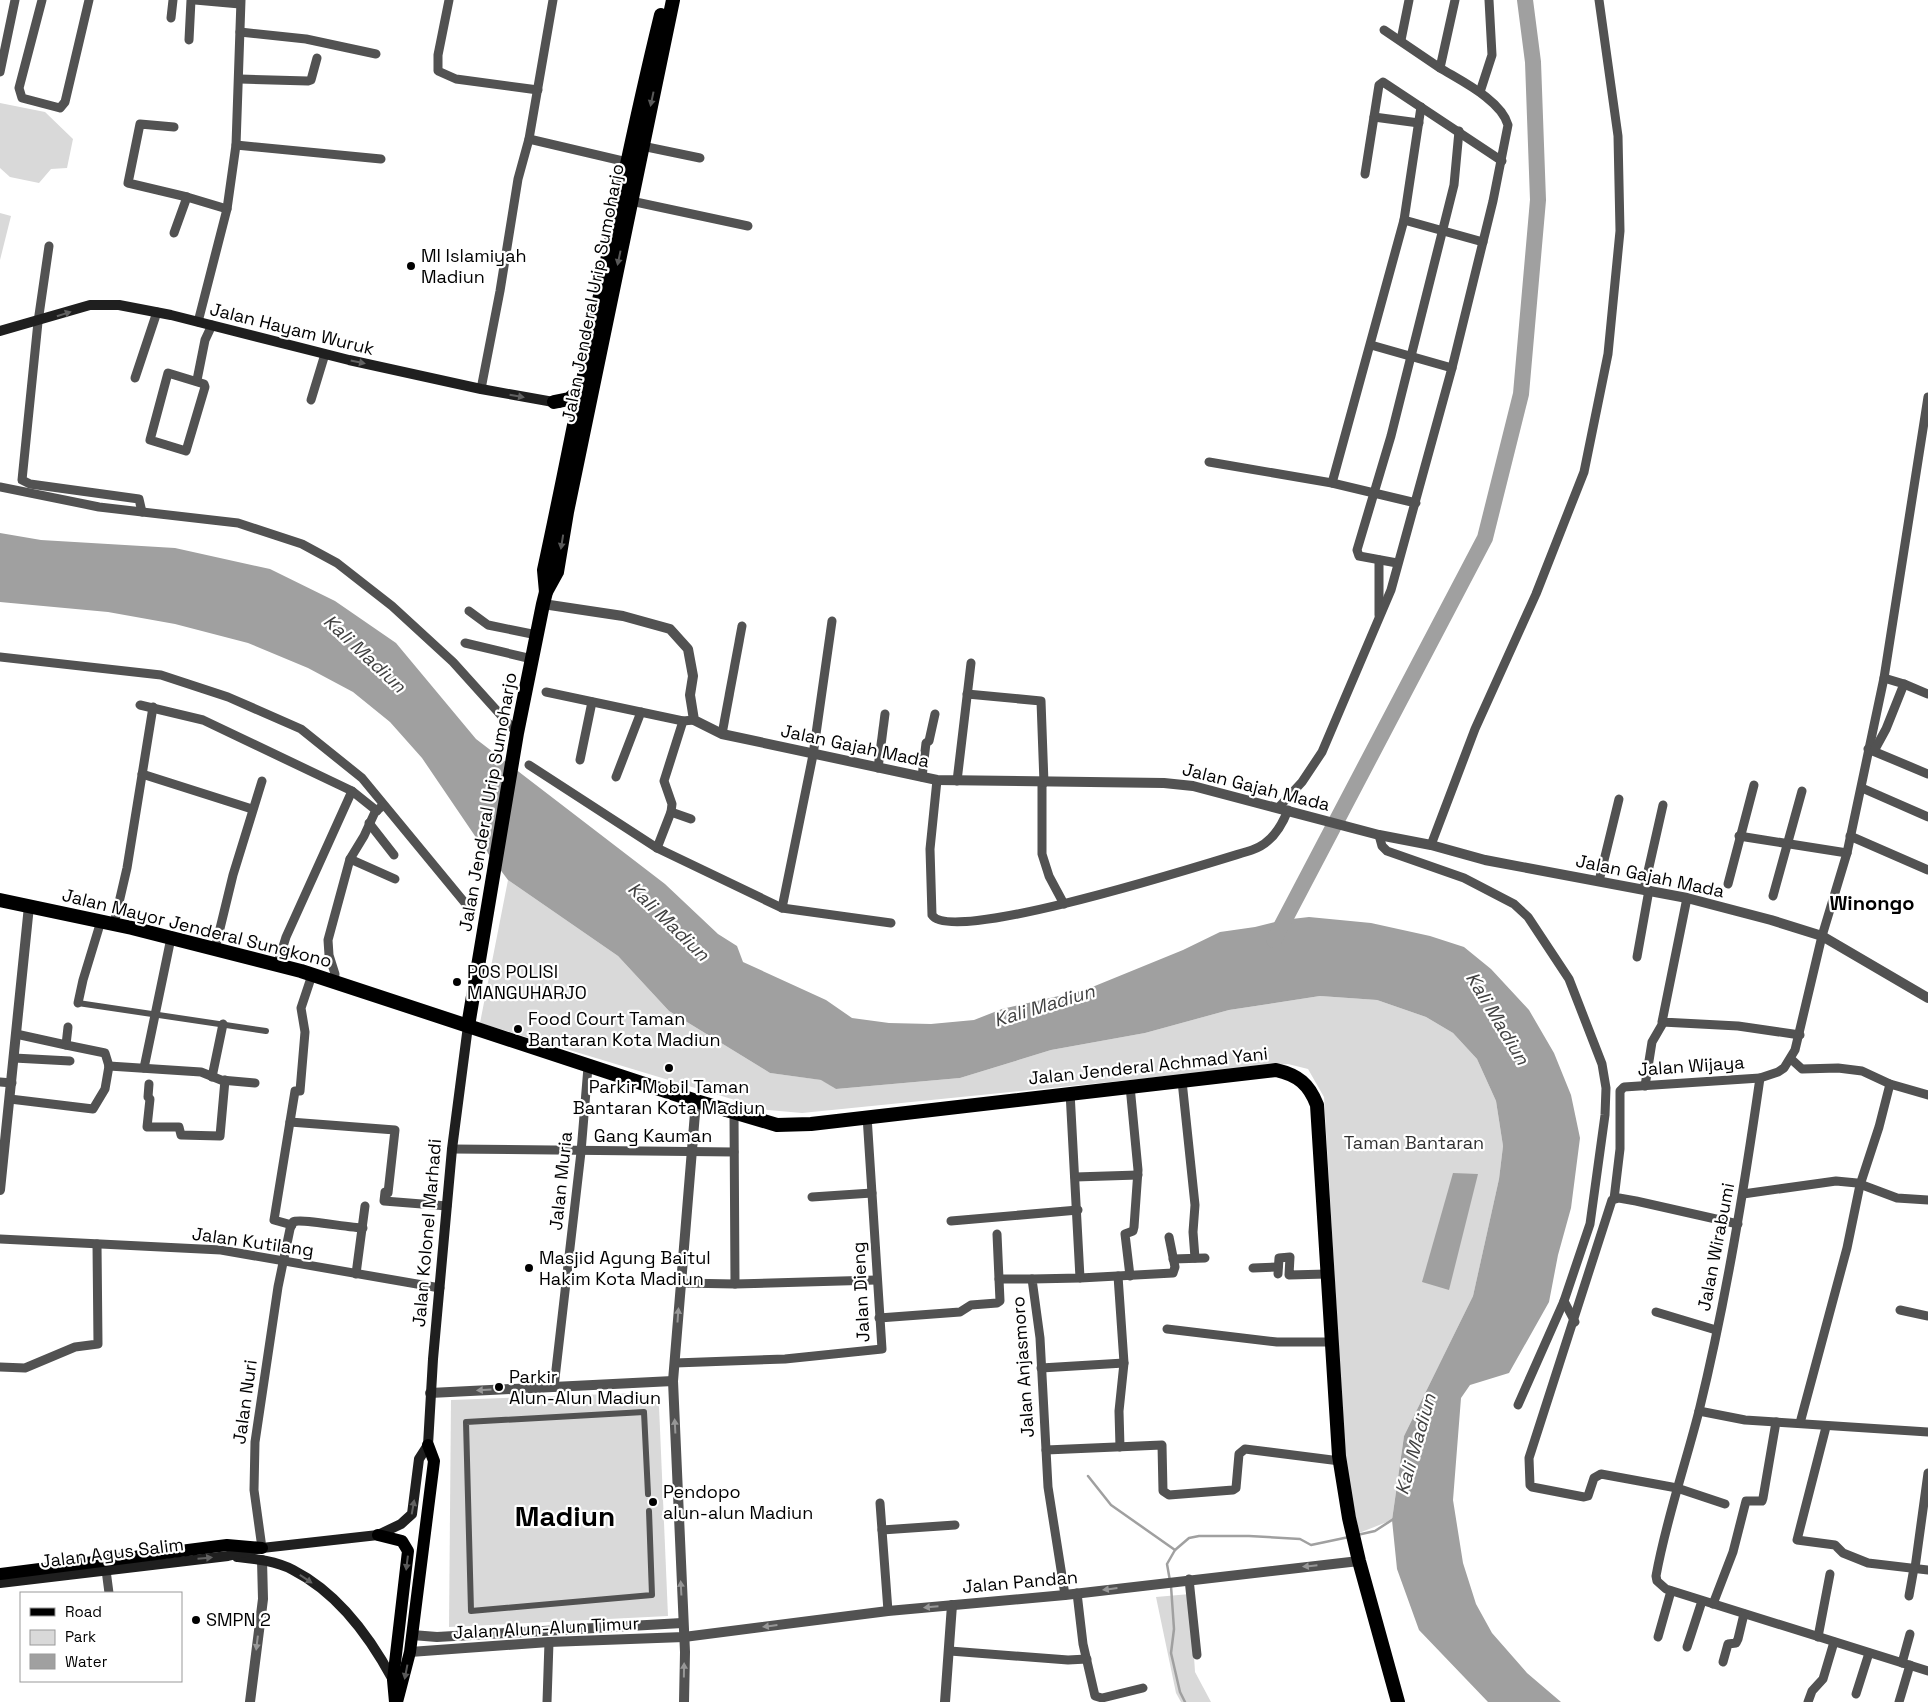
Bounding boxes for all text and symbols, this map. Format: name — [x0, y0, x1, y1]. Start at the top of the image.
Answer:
one-way arrow — [648, 92, 656, 107]
street label: Jalan Jenderal Urip Sumoharjo — [556, 162, 629, 424]
place label: MI Islamiyah Madiun — [421, 244, 527, 288]
one-way arrow — [615, 251, 623, 266]
marker: MI Islamiyah Madiun — [405, 260, 417, 272]
street label: Jalan Hayam Wuruk — [208, 297, 377, 360]
one-way arrow — [56, 309, 71, 317]
one-way arrow — [351, 358, 366, 366]
one-way arrow — [509, 392, 525, 400]
one-way arrow — [558, 534, 566, 550]
water label: Kali Madiun — [318, 609, 411, 698]
street label: Jalan Jenderal Urip Sumoharjo — [453, 671, 522, 933]
street label: Jalan Gajah Mada — [779, 719, 931, 772]
street label: Jalan Gajah Mada — [1180, 757, 1332, 816]
street label: Jalan Gajah Mada — [1574, 849, 1726, 902]
water label: Kali Madiun — [623, 876, 715, 967]
street label: Jalan Mayor Jenderal Sungkono — [60, 883, 334, 972]
district label: Winongo — [1829, 890, 1915, 916]
place label: POS POLISI MANGUHARJO — [467, 960, 587, 1004]
water label: Kali Madiun — [1460, 967, 1535, 1070]
marker: POS POLISI MANGUHARJO — [451, 976, 463, 988]
water label: Kali Madiun — [991, 978, 1098, 1033]
place label: Food Court Taman Bantaran Kota Madiun — [528, 1007, 720, 1051]
marker: Food Court Taman Bantaran Kota Madiun — [512, 1023, 524, 1035]
street label: Jalan Jenderal Achmad Yani — [1027, 1041, 1269, 1090]
street label: Jalan Wijaya — [1637, 1050, 1745, 1081]
marker: Parkir Mobil Taman Bantaran Kota Madiun — [663, 1062, 675, 1074]
place label: Parkir Mobil Taman Bantaran Kota Madiun — [573, 1075, 765, 1119]
street label: Gang Kauman — [594, 1124, 712, 1147]
street label: Jalan Muria — [544, 1130, 577, 1231]
park label: Taman Bantaran — [1344, 1131, 1484, 1154]
street label: Jalan Kolonel Marhadi — [407, 1138, 446, 1328]
street label: Jalan Wirabumi — [1692, 1181, 1739, 1313]
street label: Jalan Kutilang — [191, 1222, 316, 1261]
street label: Jalan Dieng — [846, 1241, 875, 1343]
place label: Masjid Agung Baitul Hakim Kota Madiun — [539, 1246, 711, 1290]
marker: Masjid Agung Baitul Hakim Kota Madiun — [523, 1262, 535, 1274]
street label: Jalan Anjasmoro — [1006, 1296, 1039, 1438]
one-way arrow — [675, 1307, 683, 1323]
street label: Jalan Nuri — [227, 1358, 262, 1446]
place label: Parkir Alun-Alun Madiun — [509, 1365, 661, 1409]
marker: Parkir Alun-Alun Madiun — [493, 1381, 505, 1393]
one-way arrow — [476, 1387, 492, 1395]
water label: Kali Madiun — [1389, 1390, 1442, 1498]
one-way arrow — [670, 1418, 678, 1434]
place label: Pendopo alun-alun Madiun — [663, 1480, 813, 1524]
marker: Pendopo alun-alun Madiun — [647, 1496, 659, 1508]
one-way arrow — [410, 1498, 418, 1514]
district label: Madiun — [515, 1498, 615, 1534]
street label: Jalan Agus Salim — [39, 1532, 185, 1573]
one-way arrow — [197, 1554, 213, 1562]
one-way arrow — [403, 1555, 411, 1571]
one-way arrow — [1302, 1562, 1318, 1570]
street label: Jalan Pandan — [961, 1565, 1079, 1598]
one-way arrow — [300, 1574, 313, 1584]
one-way arrow — [676, 1580, 684, 1596]
one-way arrow — [1102, 1585, 1118, 1593]
legend — [20, 1592, 182, 1682]
text: Road — [65, 1602, 102, 1621]
one-way arrow — [923, 1603, 939, 1611]
place label: SMPN 2 — [206, 1608, 271, 1631]
street label: Jalan Alun-Alun Timur — [452, 1611, 640, 1644]
marker: SMPN 2 — [190, 1614, 202, 1626]
one-way arrow — [762, 1622, 778, 1630]
text: Park — [65, 1627, 96, 1646]
one-way arrow — [253, 1635, 261, 1651]
text: Water — [65, 1652, 108, 1671]
one-way arrow — [681, 1661, 689, 1677]
one-way arrow — [402, 1664, 410, 1679]

